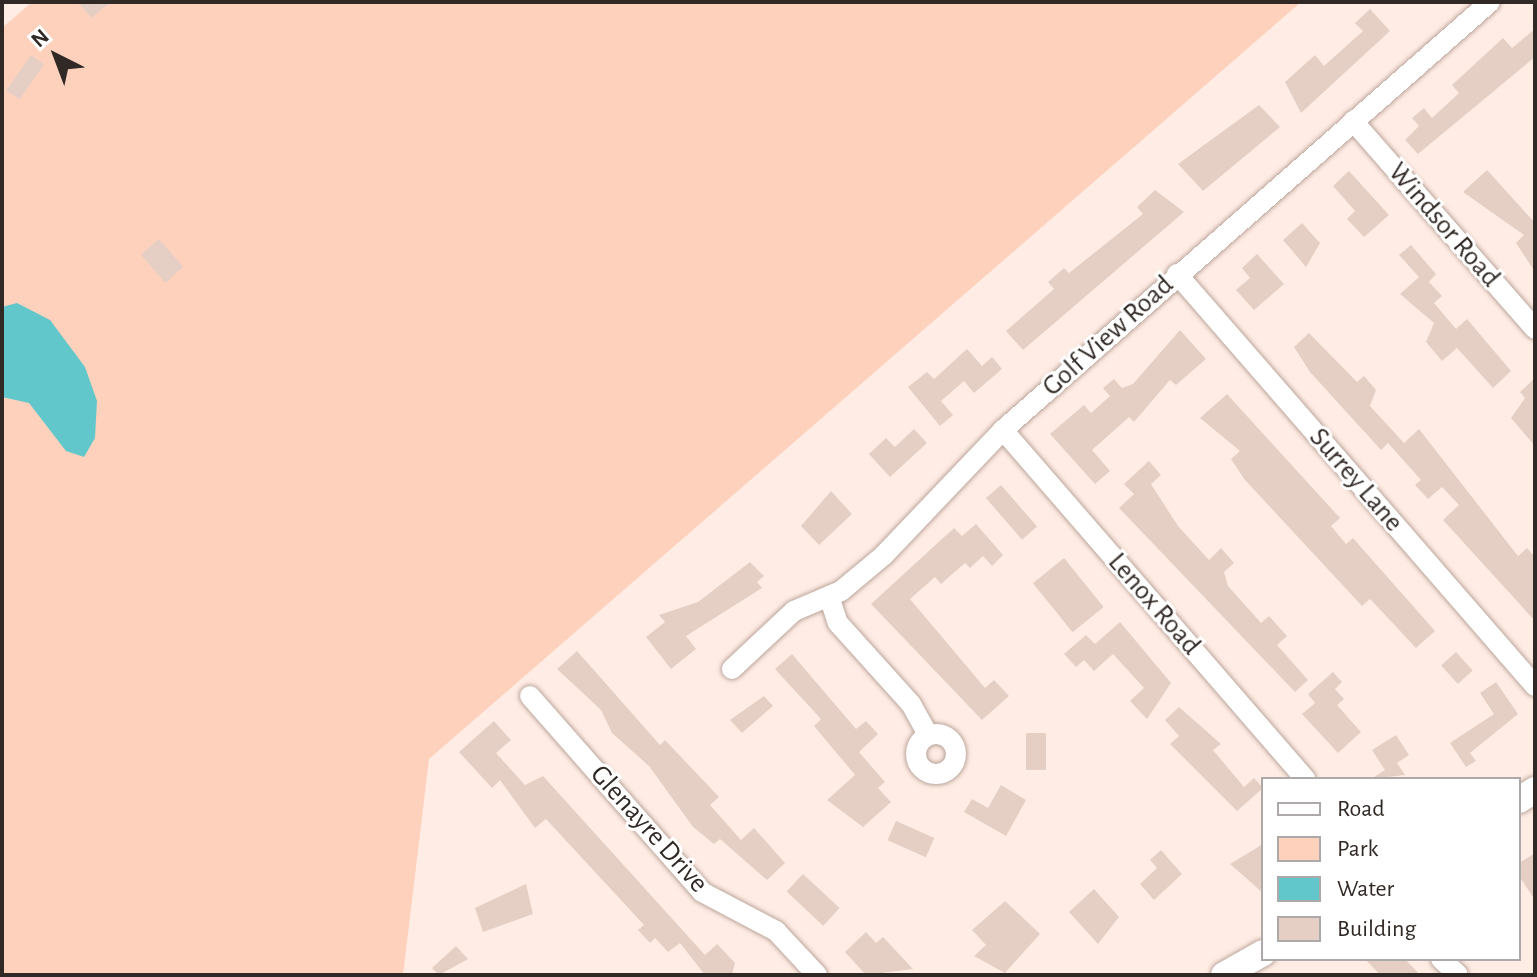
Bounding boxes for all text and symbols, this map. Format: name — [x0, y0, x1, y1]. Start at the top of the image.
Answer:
north arrow — [16, 16, 96, 96]
text: N — [27, 25, 53, 51]
street label: Windsor Road — [1381, 156, 1507, 294]
street label: Golf View Road — [1036, 268, 1180, 404]
street label: Surrey Lane — [1302, 421, 1410, 539]
street label: Lenox Road — [1101, 546, 1207, 662]
street label: Glenayre Drive — [583, 758, 715, 900]
legend — [1261, 777, 1521, 961]
text: Road — [1337, 797, 1385, 821]
text: Park — [1337, 837, 1378, 861]
text: Water — [1337, 877, 1394, 901]
text: Building — [1337, 917, 1416, 941]

